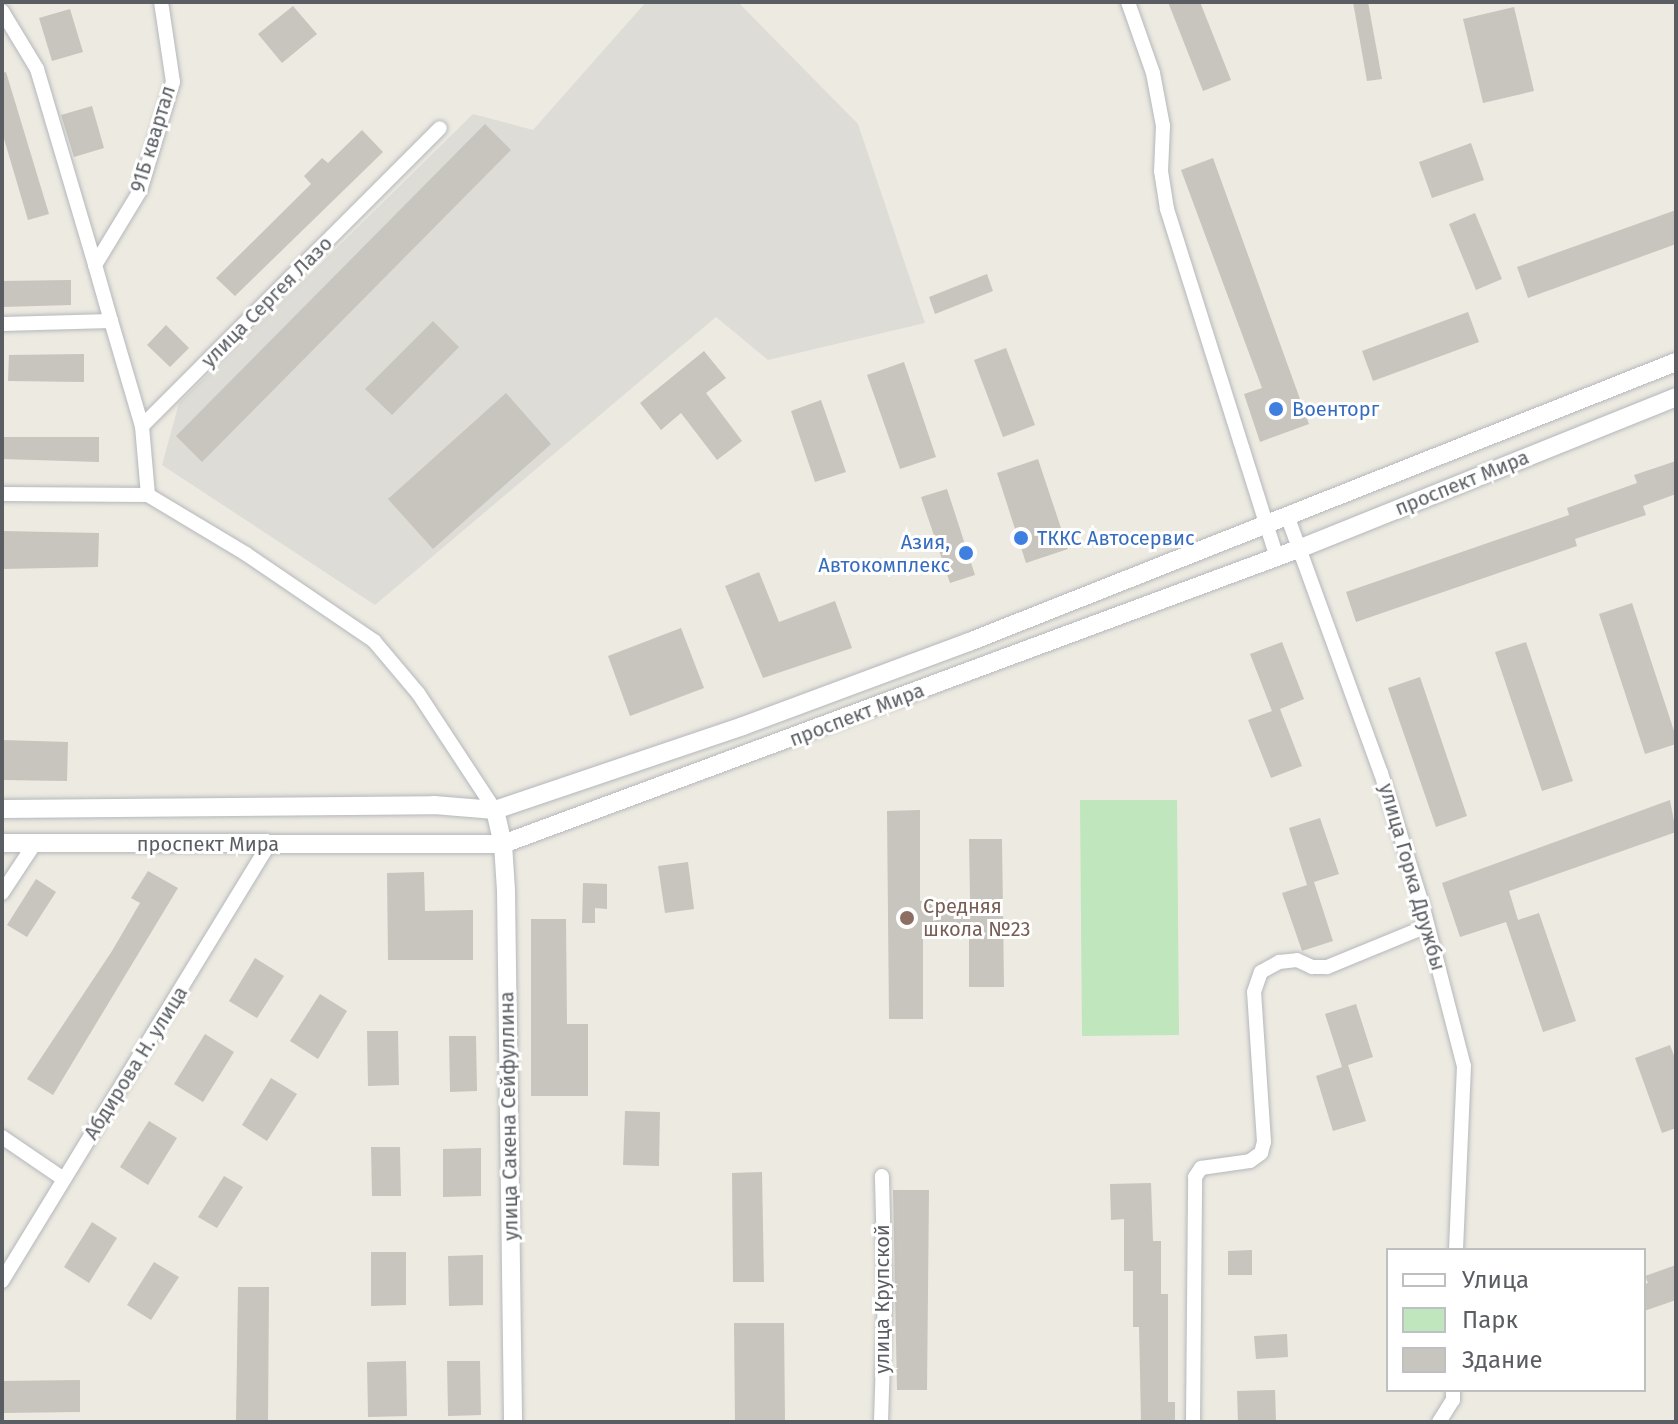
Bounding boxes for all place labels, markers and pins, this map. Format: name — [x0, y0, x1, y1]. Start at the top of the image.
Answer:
place label: Военторг — [1292, 397, 1379, 421]
marker: Военторг — [1267, 400, 1285, 418]
place label: ТККС Автосервис — [1037, 526, 1194, 550]
marker: ТККС Автосервис — [1012, 529, 1030, 547]
place label: Азия, Автокомплекс — [818, 530, 950, 577]
marker: Азия, Автокомплекс — [957, 544, 975, 562]
place label: Средняя школа №23 — [923, 894, 1031, 941]
marker: Средняя школа №23 — [898, 909, 916, 927]

